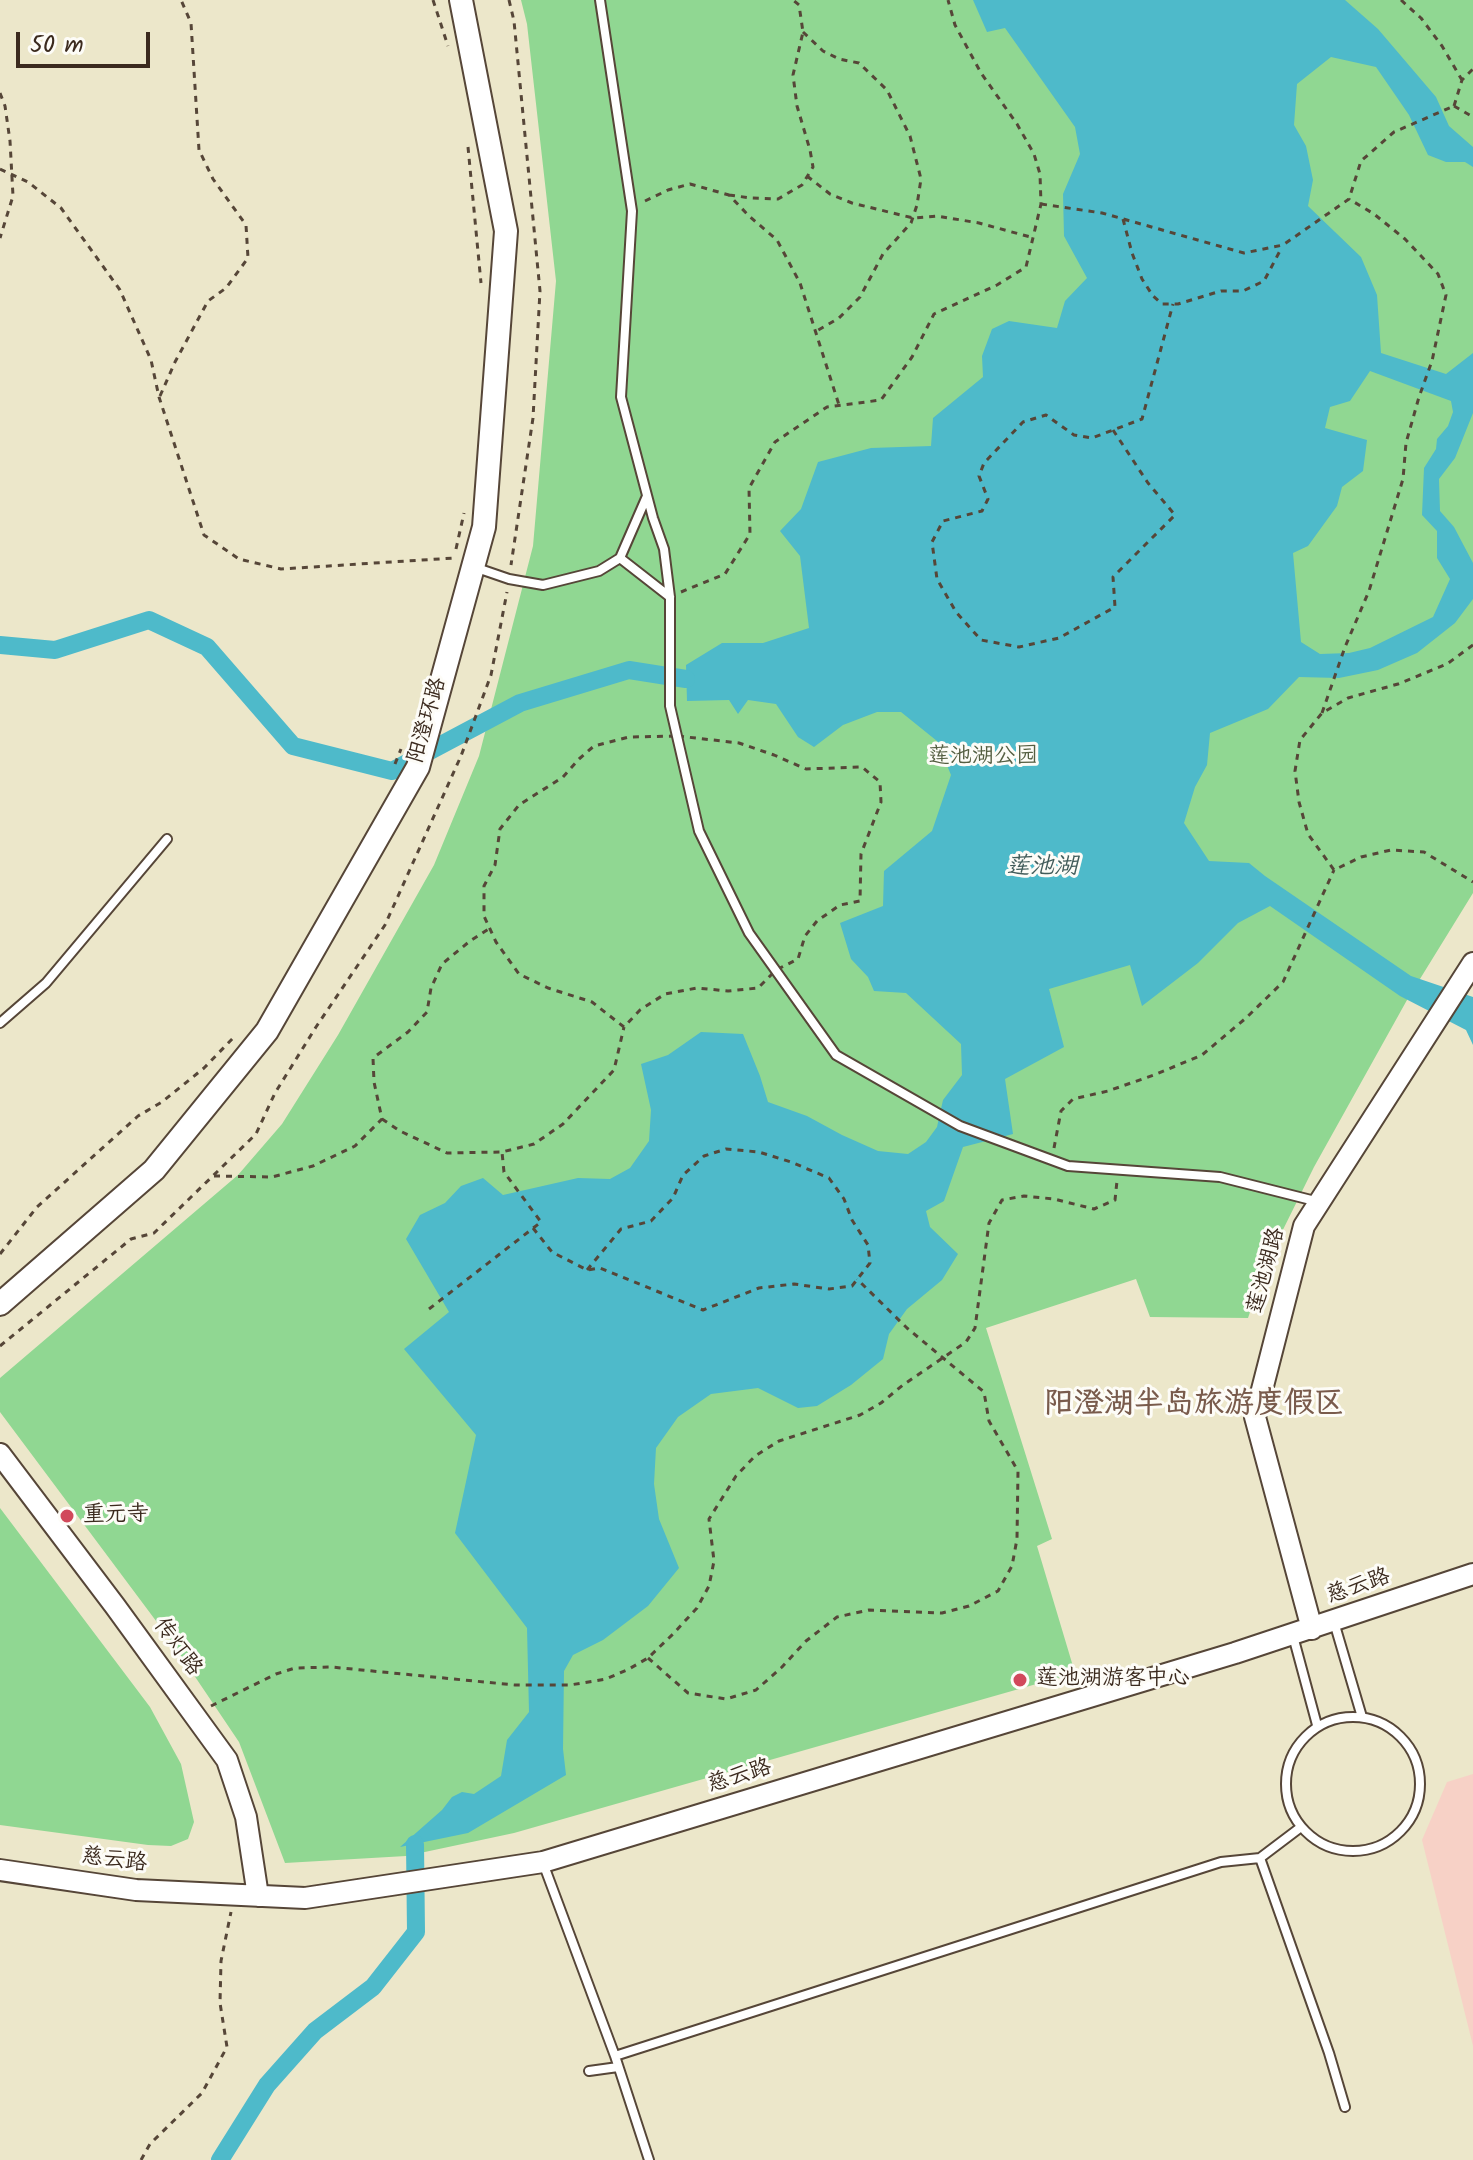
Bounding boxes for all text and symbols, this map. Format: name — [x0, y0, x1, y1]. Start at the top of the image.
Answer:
scale bar — [20, 16, 154, 66]
text: 50 m — [30, 26, 84, 65]
street label: 阳澄环路 — [404, 675, 454, 767]
park label: 莲池湖公园 — [928, 745, 1038, 771]
water label: 莲池湖 — [1006, 855, 1078, 883]
street label: 莲池湖路 — [1244, 1225, 1292, 1317]
district label: 阳澄湖半岛旅游度假区 — [1044, 1389, 1344, 1425]
place label: 重元寺 — [83, 1503, 149, 1529]
marker: 重元寺 — [58, 1507, 76, 1525]
street label: 慈云路 — [1324, 1565, 1394, 1611]
street label: 传灯路 — [146, 1614, 206, 1682]
place label: 莲池湖游客中心 — [1036, 1667, 1190, 1693]
marker: 莲池湖游客中心 — [1011, 1671, 1029, 1689]
street label: 慈云路 — [705, 1756, 775, 1800]
street label: 慈云路 — [80, 1845, 148, 1879]

